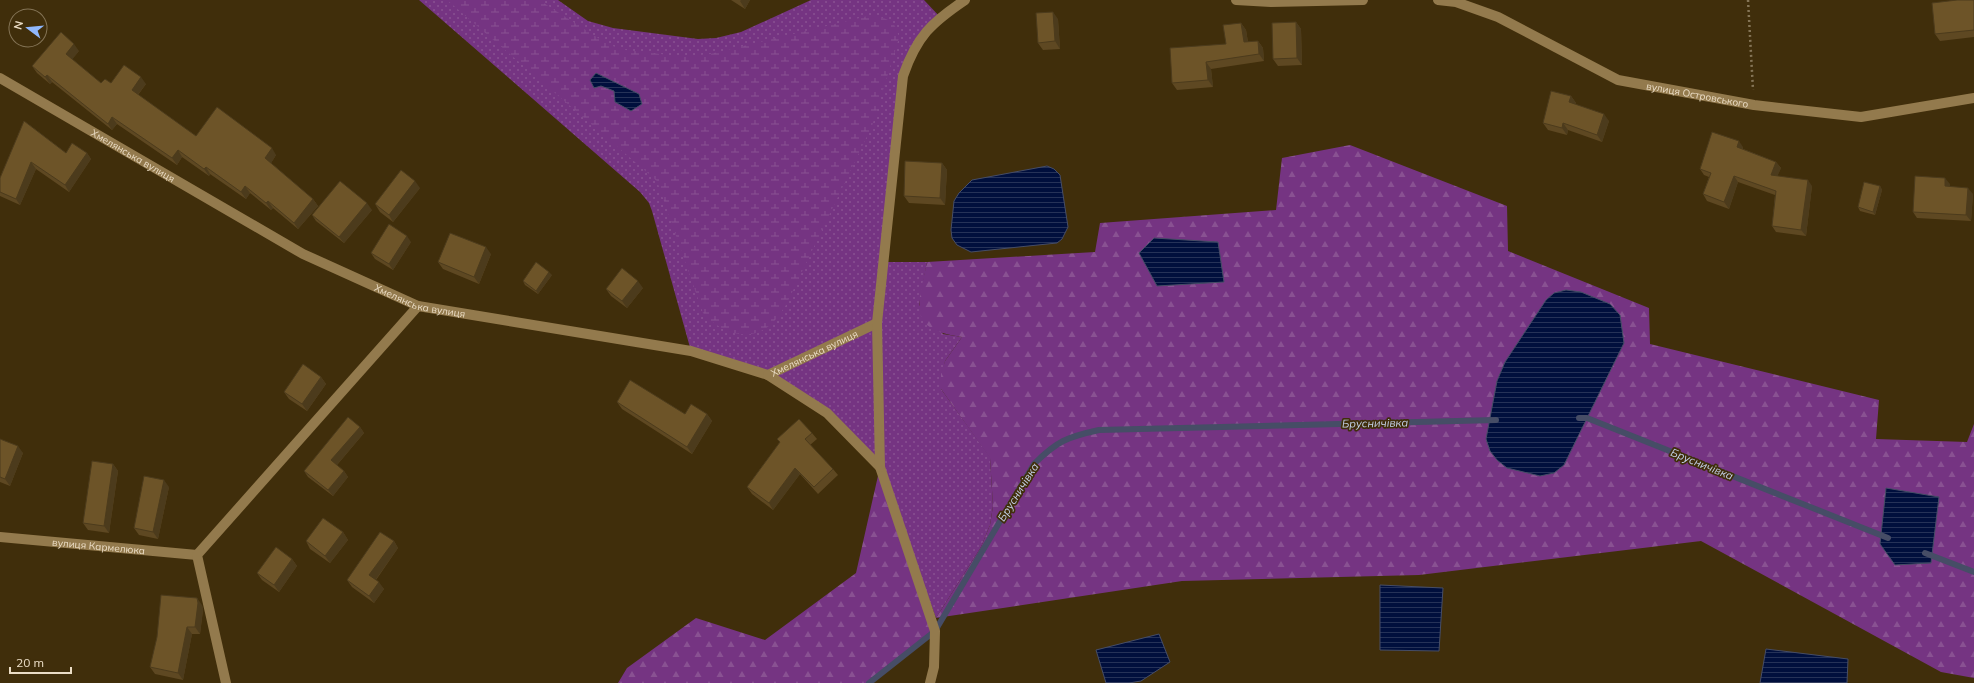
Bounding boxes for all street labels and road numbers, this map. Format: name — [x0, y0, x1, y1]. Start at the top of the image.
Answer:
street label: вулиця Островського — [1645, 79, 1750, 111]
street label: Хмелянська вулиця — [89, 126, 177, 185]
street label: Хмелянська вулиця — [372, 281, 466, 321]
street label: Хмелянська вулиця — [769, 327, 860, 380]
street label: вулиця Кармелюка — [52, 536, 146, 557]

